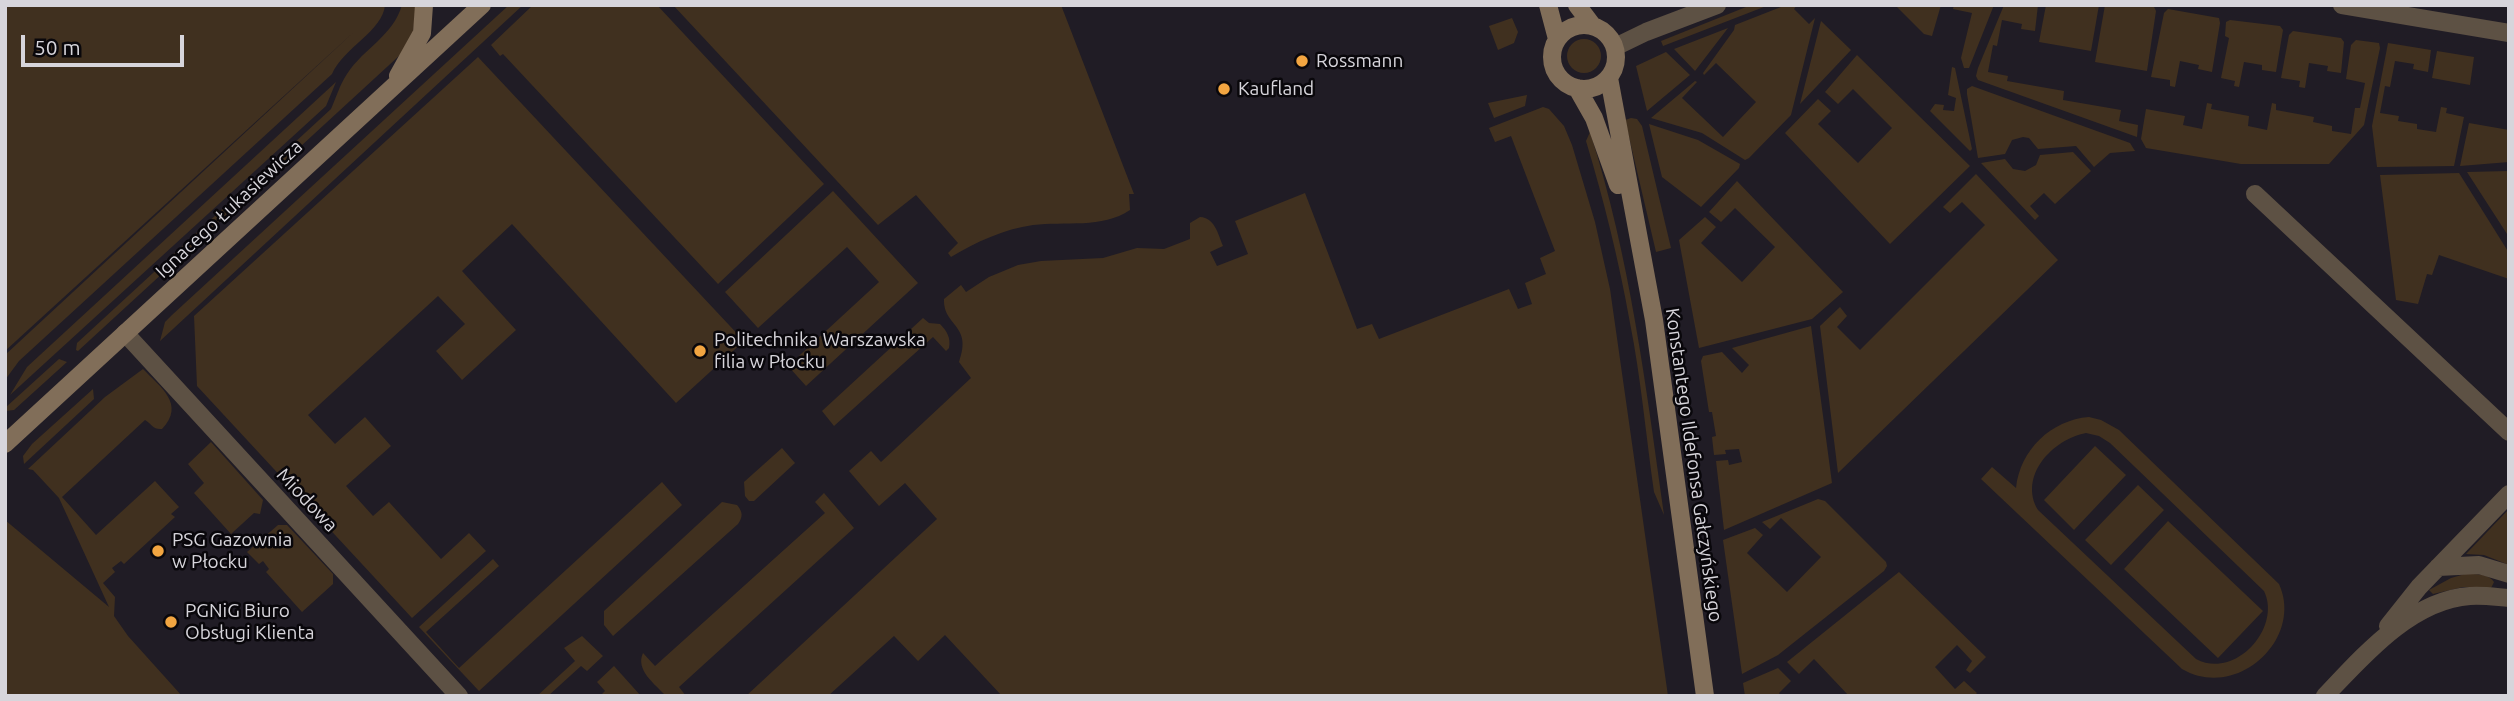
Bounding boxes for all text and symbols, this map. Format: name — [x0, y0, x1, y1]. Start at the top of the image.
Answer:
scale bar — [24, 21, 187, 65]
text: 50 m — [34, 35, 81, 59]
place label: Rossmann — [1316, 50, 1403, 72]
marker: Rossmann — [1294, 53, 1310, 69]
place label: Kaufland — [1238, 78, 1314, 100]
marker: Kaufland — [1216, 81, 1232, 97]
street label: Ignacego Łukasiewicza — [151, 135, 307, 283]
street label: Konstantego Ildefonsa Gałczyńskiego — [1661, 306, 1727, 624]
place label: Politechnika Warszawska filia w Płocku — [714, 329, 926, 373]
marker: Politechnika Warszawska filia w Płocku — [692, 343, 708, 359]
street label: Miodowa — [272, 463, 342, 537]
place label: PSG Gazownia w Płocku — [172, 529, 292, 573]
marker: PSG Gazownia w Płocku — [150, 543, 166, 559]
place label: PGNiG Biuro Obsługi Klienta — [185, 600, 315, 644]
marker: PGNiG Biuro Obsługi Klienta — [163, 614, 179, 630]

